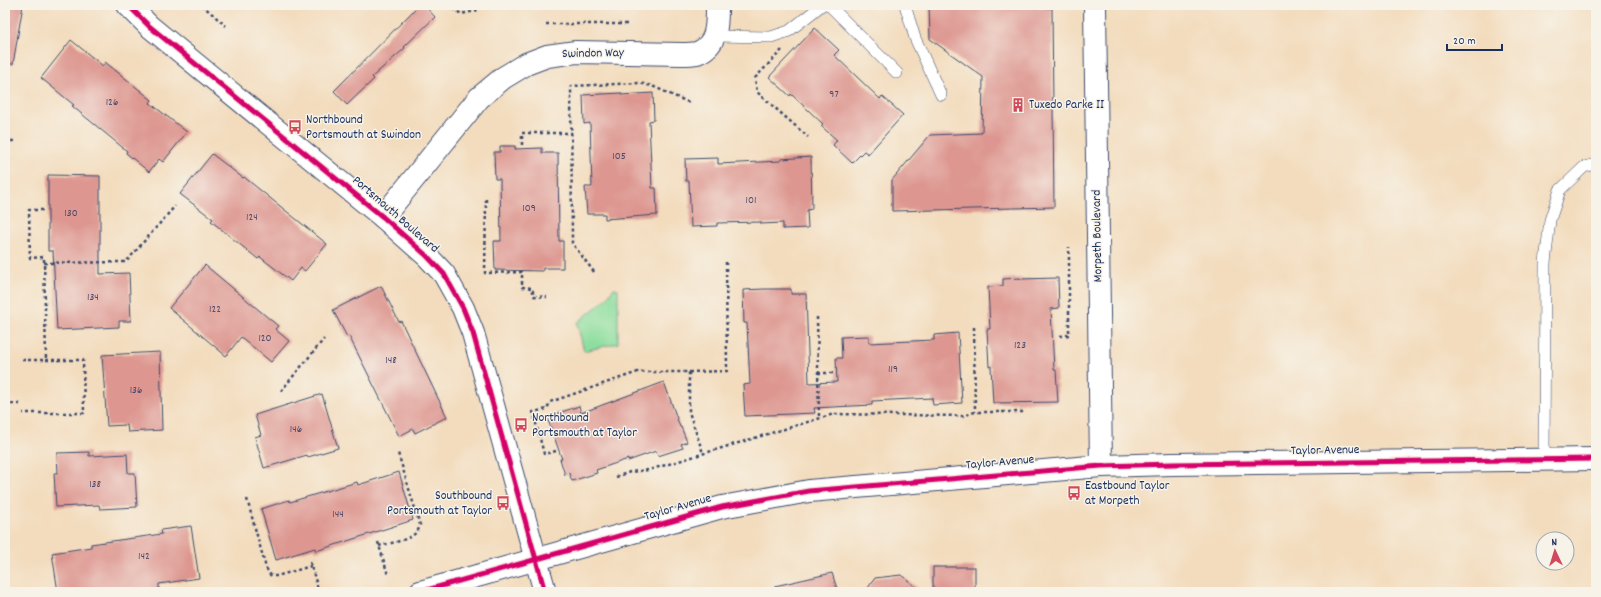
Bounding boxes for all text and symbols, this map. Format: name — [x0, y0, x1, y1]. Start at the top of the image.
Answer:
scale bar — [1447, 26, 1502, 52]
text: 20 m — [1453, 33, 1476, 50]
street label: Swindon Way — [562, 44, 625, 64]
house number: 97 — [829, 87, 839, 103]
house number: 126 — [106, 95, 118, 111]
place label: Tuxedo Parke II — [1029, 96, 1104, 115]
building icon: Tuxedo Parke II — [1010, 97, 1026, 113]
place label: Northbound Portsmouth at Swindon — [306, 111, 421, 145]
bus stop icon: Northbound Portsmouth at Swindon — [287, 119, 303, 135]
house number: 105 — [612, 149, 626, 165]
street label: Portsmouth Boulevard — [347, 172, 443, 258]
street label: Morpeth Boulevard — [1088, 190, 1108, 282]
house number: 101 — [746, 193, 756, 209]
house number: 109 — [522, 201, 536, 217]
house number: 130 — [64, 206, 78, 222]
house number: 124 — [246, 210, 258, 226]
house number: 134 — [87, 290, 99, 306]
house number: 122 — [209, 302, 221, 318]
house number: 120 — [258, 331, 272, 347]
house number: 123 — [1014, 338, 1026, 354]
house number: 148 — [385, 353, 397, 369]
house number: 119 — [888, 362, 898, 378]
house number: 136 — [130, 383, 142, 399]
place label: Northbound Portsmouth at Taylor — [532, 409, 637, 443]
bus stop icon: Northbound Portsmouth at Taylor — [513, 417, 529, 433]
house number: 146 — [290, 422, 302, 438]
street label: Taylor Avenue — [1290, 441, 1360, 461]
street label: Taylor Avenue — [965, 451, 1035, 475]
house number: 138 — [89, 477, 101, 493]
place label: Eastbound Taylor at Morpeth — [1085, 477, 1170, 511]
bus stop icon: Eastbound Taylor at Morpeth — [1066, 485, 1082, 501]
place label: Southbound Portsmouth at Taylor — [387, 487, 492, 521]
street label: Taylor Avenue — [642, 489, 714, 527]
bus stop icon: Southbound Portsmouth at Taylor — [495, 495, 511, 511]
house number: 144 — [332, 507, 344, 523]
north arrow — [1535, 531, 1575, 571]
text: N — [1551, 535, 1558, 551]
house number: 142 — [138, 549, 150, 565]

